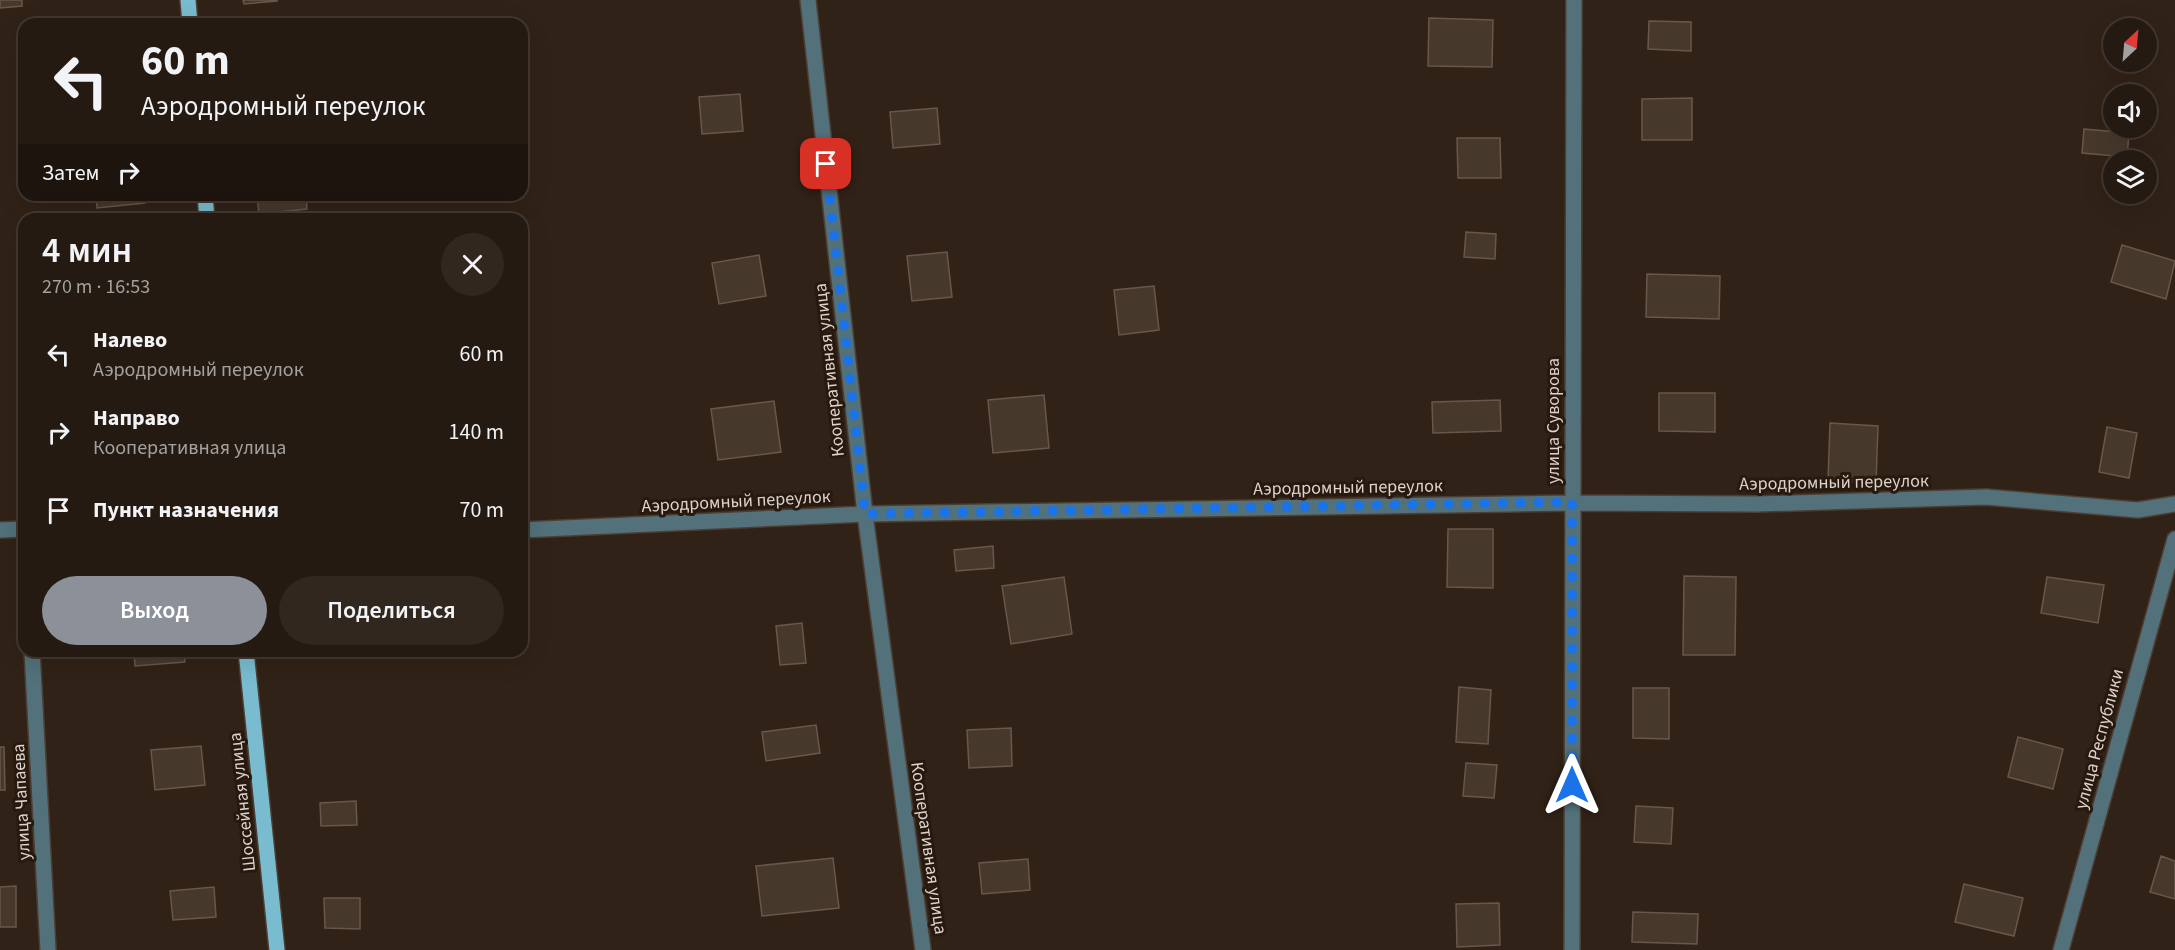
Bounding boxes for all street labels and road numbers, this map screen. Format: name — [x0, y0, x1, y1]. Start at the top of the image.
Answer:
street label: Кооперативная улица — [808, 282, 851, 458]
street label: улица Суворова — [1541, 358, 1566, 484]
street label: Аэродромный переулок — [1739, 468, 1929, 497]
street label: Аэродромный переулок — [1253, 473, 1443, 502]
street label: Аэродромный переулок — [641, 484, 831, 519]
street label: улица Республики — [2069, 666, 2130, 812]
street label: Шоссейная улица — [223, 731, 262, 873]
street label: улица Чапаева — [6, 743, 37, 861]
street label: Кооперативная улица — [904, 760, 953, 936]

